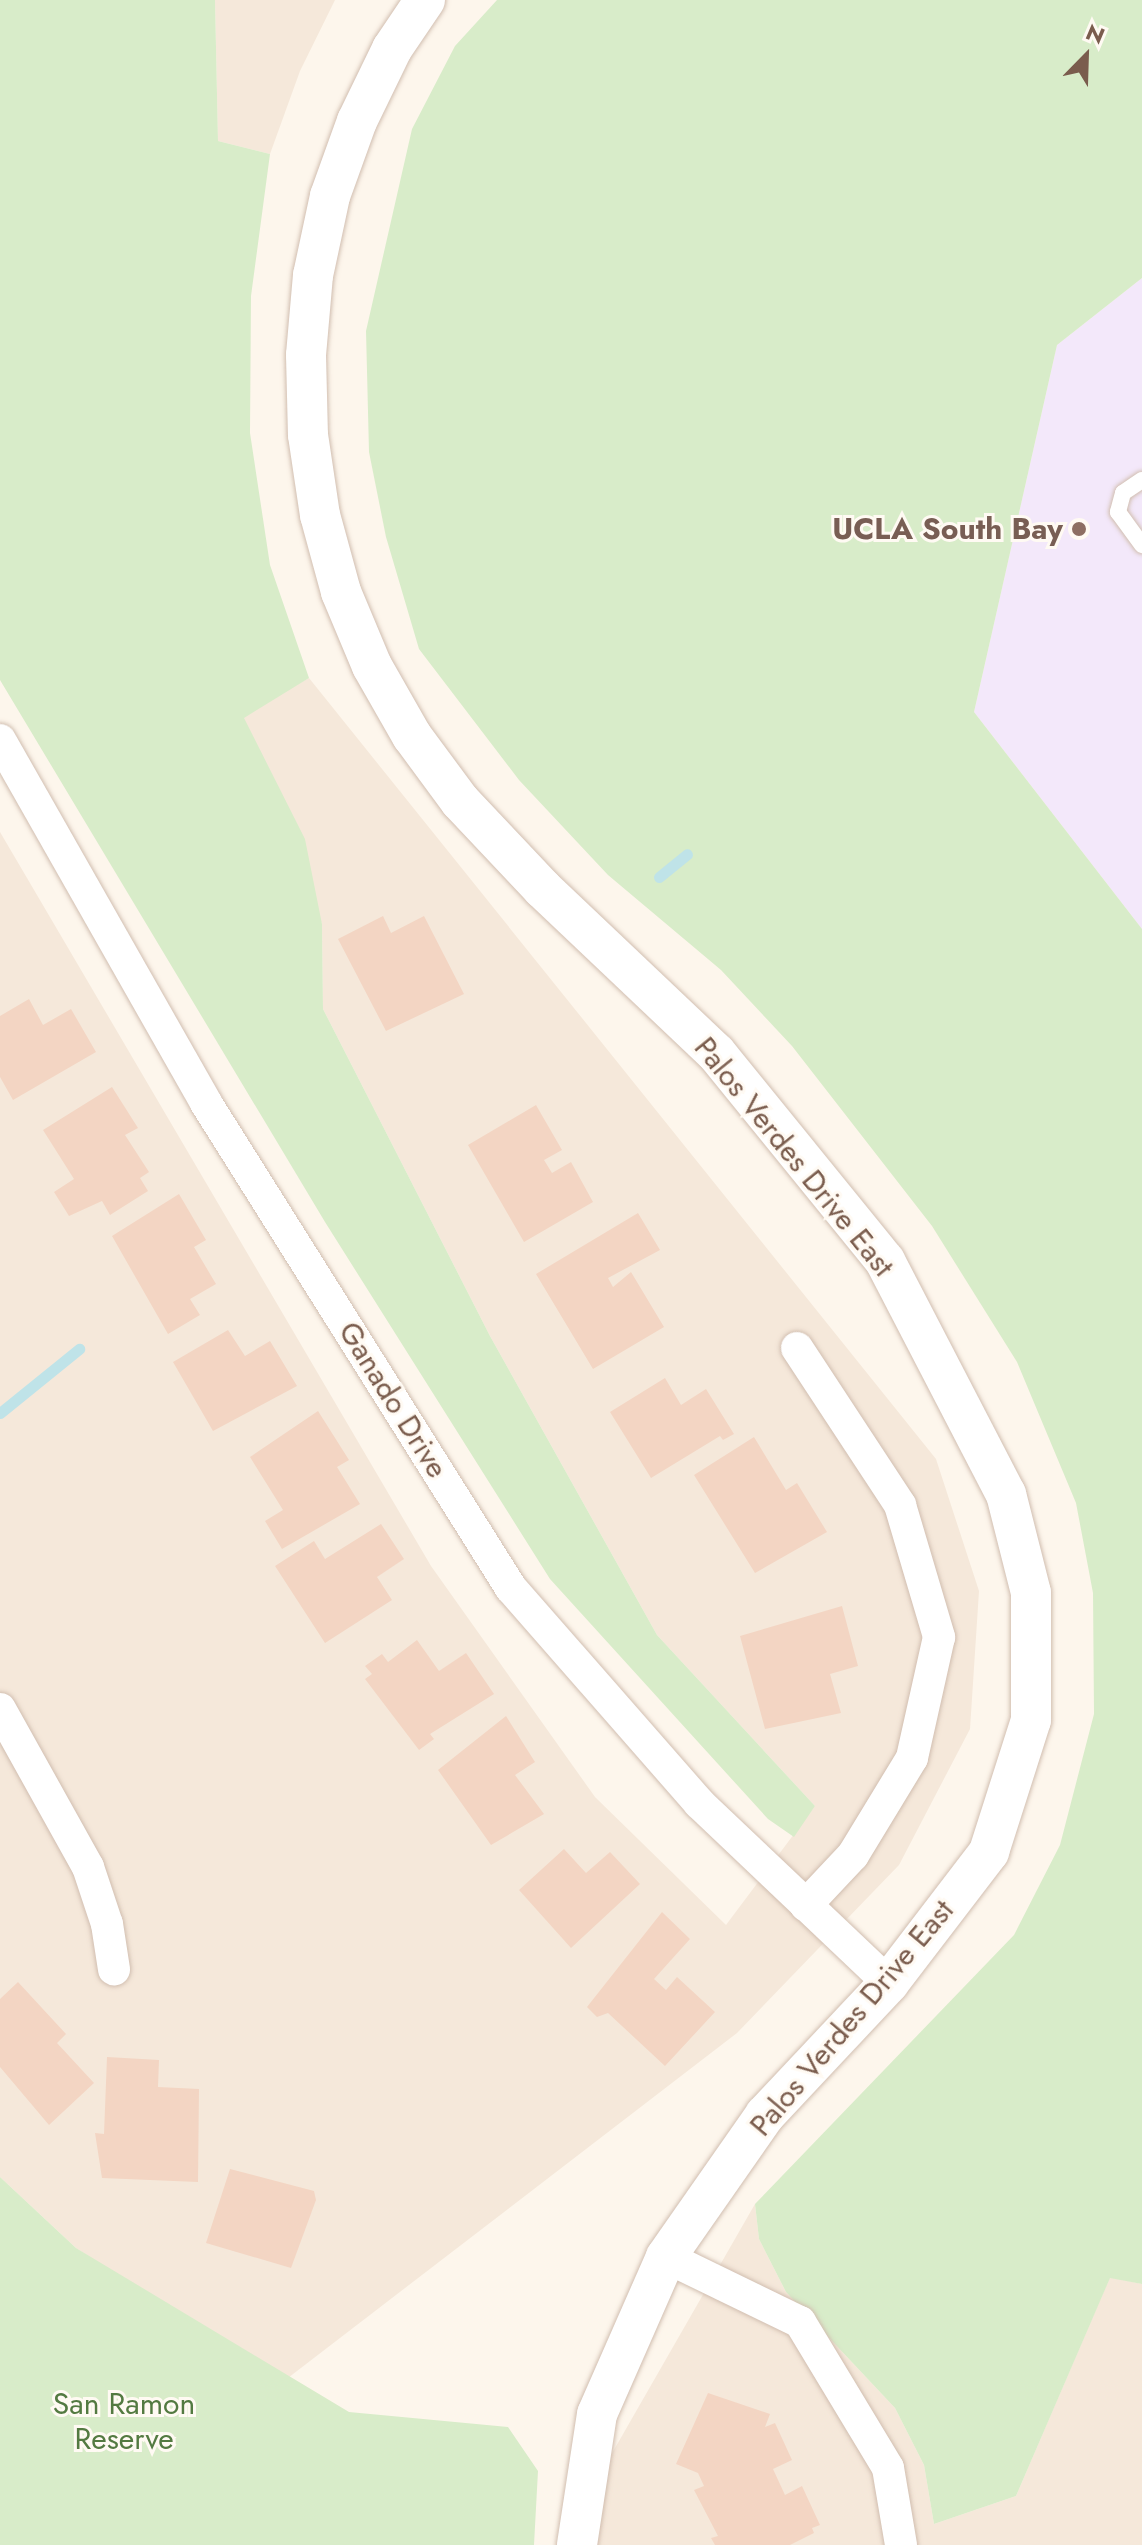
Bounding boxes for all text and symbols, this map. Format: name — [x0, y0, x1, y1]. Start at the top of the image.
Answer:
north arrow — [1046, 16, 1126, 96]
text: N — [1081, 16, 1110, 52]
place label: UCLA South Bay — [832, 511, 1063, 547]
marker: UCLA South Bay — [1070, 520, 1088, 538]
street label: Palos Verdes Drive East — [687, 1030, 901, 1284]
street label: Ganado Drive — [331, 1315, 455, 1485]
street label: Palos Verdes Drive East — [743, 1893, 961, 2143]
park label: San Ramon Reserve — [53, 2386, 195, 2456]

